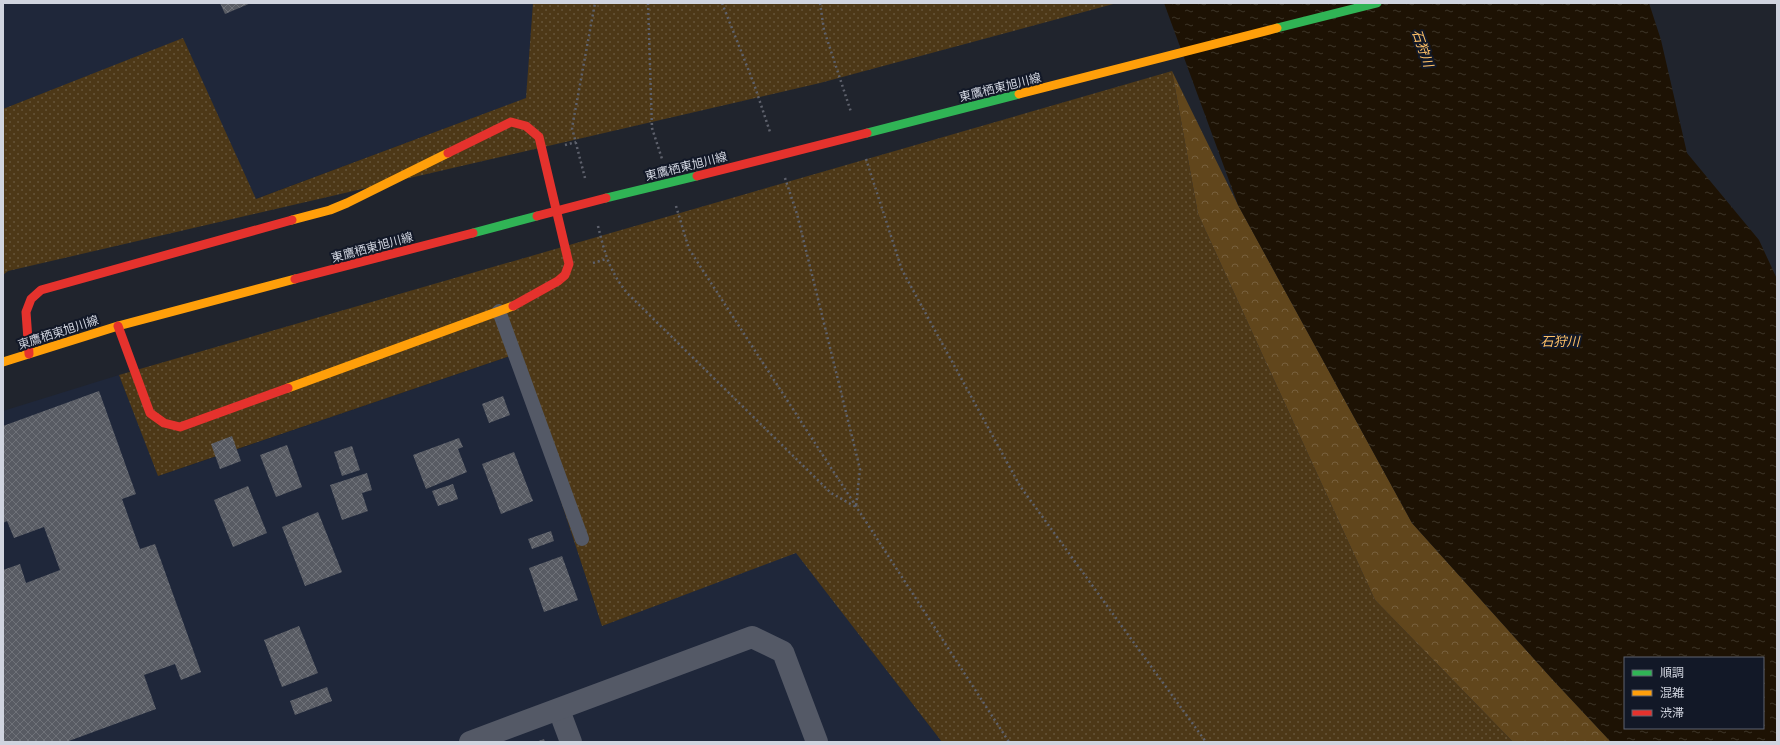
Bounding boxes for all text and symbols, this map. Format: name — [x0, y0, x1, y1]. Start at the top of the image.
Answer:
water label: 石狩川 — [1410, 27, 1437, 71]
street label: 東鷹栖東旭川線 — [958, 71, 1042, 103]
street label: 東鷹栖東旭川線 — [644, 150, 728, 182]
street label: 東鷹栖東旭川線 — [330, 230, 414, 264]
street label: 東鷹栖東旭川線 — [16, 313, 100, 351]
water label: 石狩川 — [1540, 334, 1581, 348]
legend — [1624, 657, 1764, 729]
text: 順調 — [1660, 666, 1684, 679]
text: 混雑 — [1660, 686, 1684, 699]
text: 渋滞 — [1660, 706, 1684, 719]

